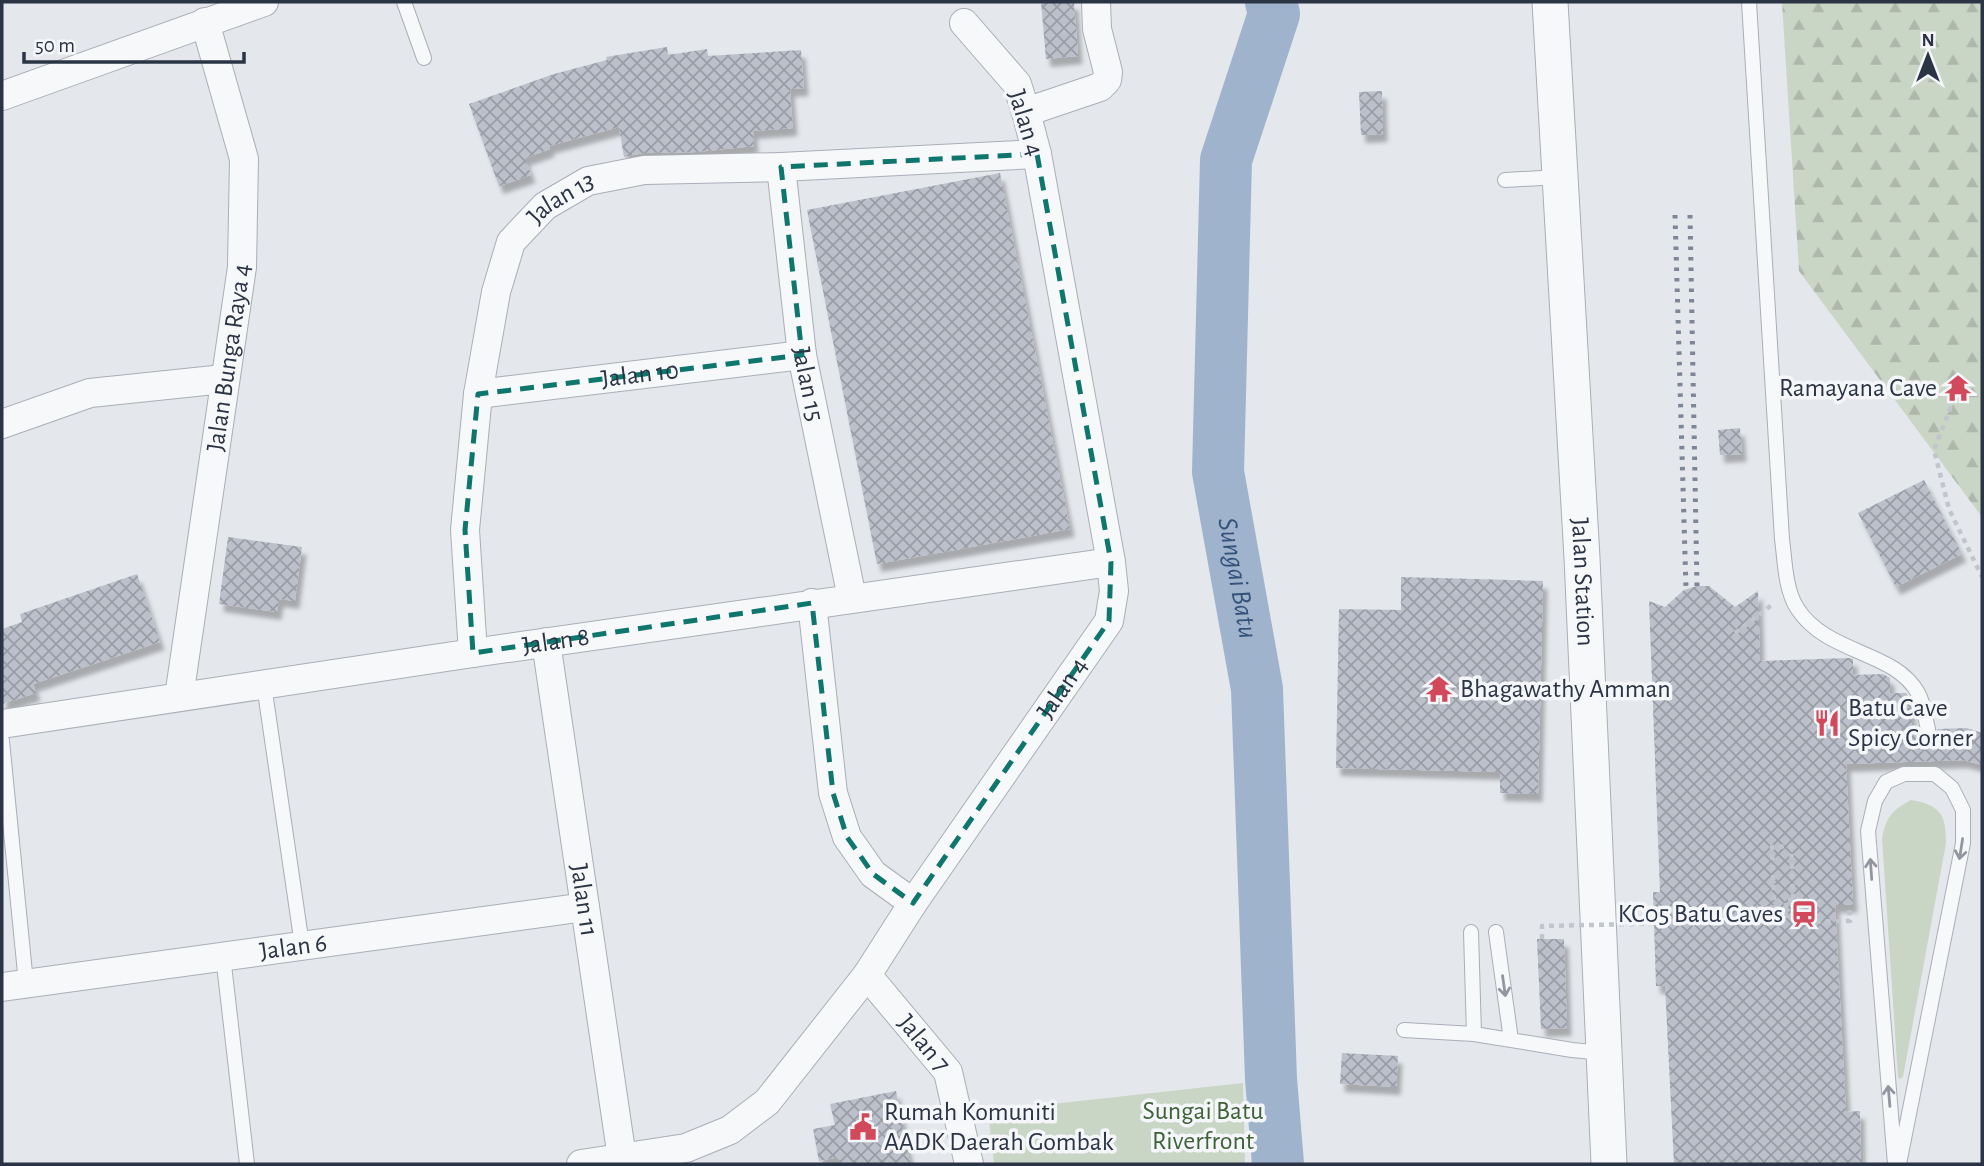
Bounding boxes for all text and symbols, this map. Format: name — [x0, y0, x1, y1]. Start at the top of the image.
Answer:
scale bar — [24, 21, 245, 65]
north arrow — [1893, 21, 1963, 91]
text: N — [1921, 31, 1935, 50]
text: 50 m — [35, 35, 75, 56]
street label: Jalan 4 — [1004, 87, 1048, 159]
street label: Jalan 13 — [522, 167, 596, 229]
street label: Jalan Bunga Raya 4 — [202, 262, 255, 453]
street label: Jalan 15 — [788, 346, 828, 424]
street label: Jalan 10 — [599, 357, 680, 392]
temple icon: Ramayana Cave — [1943, 373, 1973, 403]
place label: Ramayana Cave — [1779, 375, 1937, 401]
water label: Sungai Batu — [1212, 515, 1262, 641]
street label: Jalan Station — [1567, 517, 1599, 647]
street label: Jalan 8 — [520, 624, 591, 659]
street label: Jalan 4 — [1032, 653, 1092, 723]
temple icon: Bhagawathy Amman — [1424, 674, 1454, 704]
place label: Bhagawathy Amman — [1460, 676, 1671, 702]
place label: Batu Cave Spicy Corner — [1848, 695, 1974, 751]
restaurant icon: Batu Cave Spicy Corner — [1812, 708, 1842, 738]
one-way arrow — [1954, 837, 1967, 860]
one-way arrow — [1864, 859, 1877, 881]
street label: Jalan 11 — [566, 862, 602, 938]
station icon: KC05 Batu Caves — [1789, 899, 1819, 929]
place label: KC05 Batu Caves — [1618, 901, 1783, 927]
street label: Jalan 6 — [258, 930, 329, 965]
one-way arrow — [1497, 974, 1510, 997]
street label: Jalan 7 — [893, 1010, 955, 1077]
one-way arrow — [1882, 1085, 1895, 1108]
park label: Sungai Batu Riverfront — [1142, 1098, 1264, 1154]
place label: Rumah Komuniti AADK Daerah Gombak — [884, 1099, 1114, 1155]
public building icon: Rumah Komuniti AADK Daerah Gombak — [848, 1112, 878, 1142]

